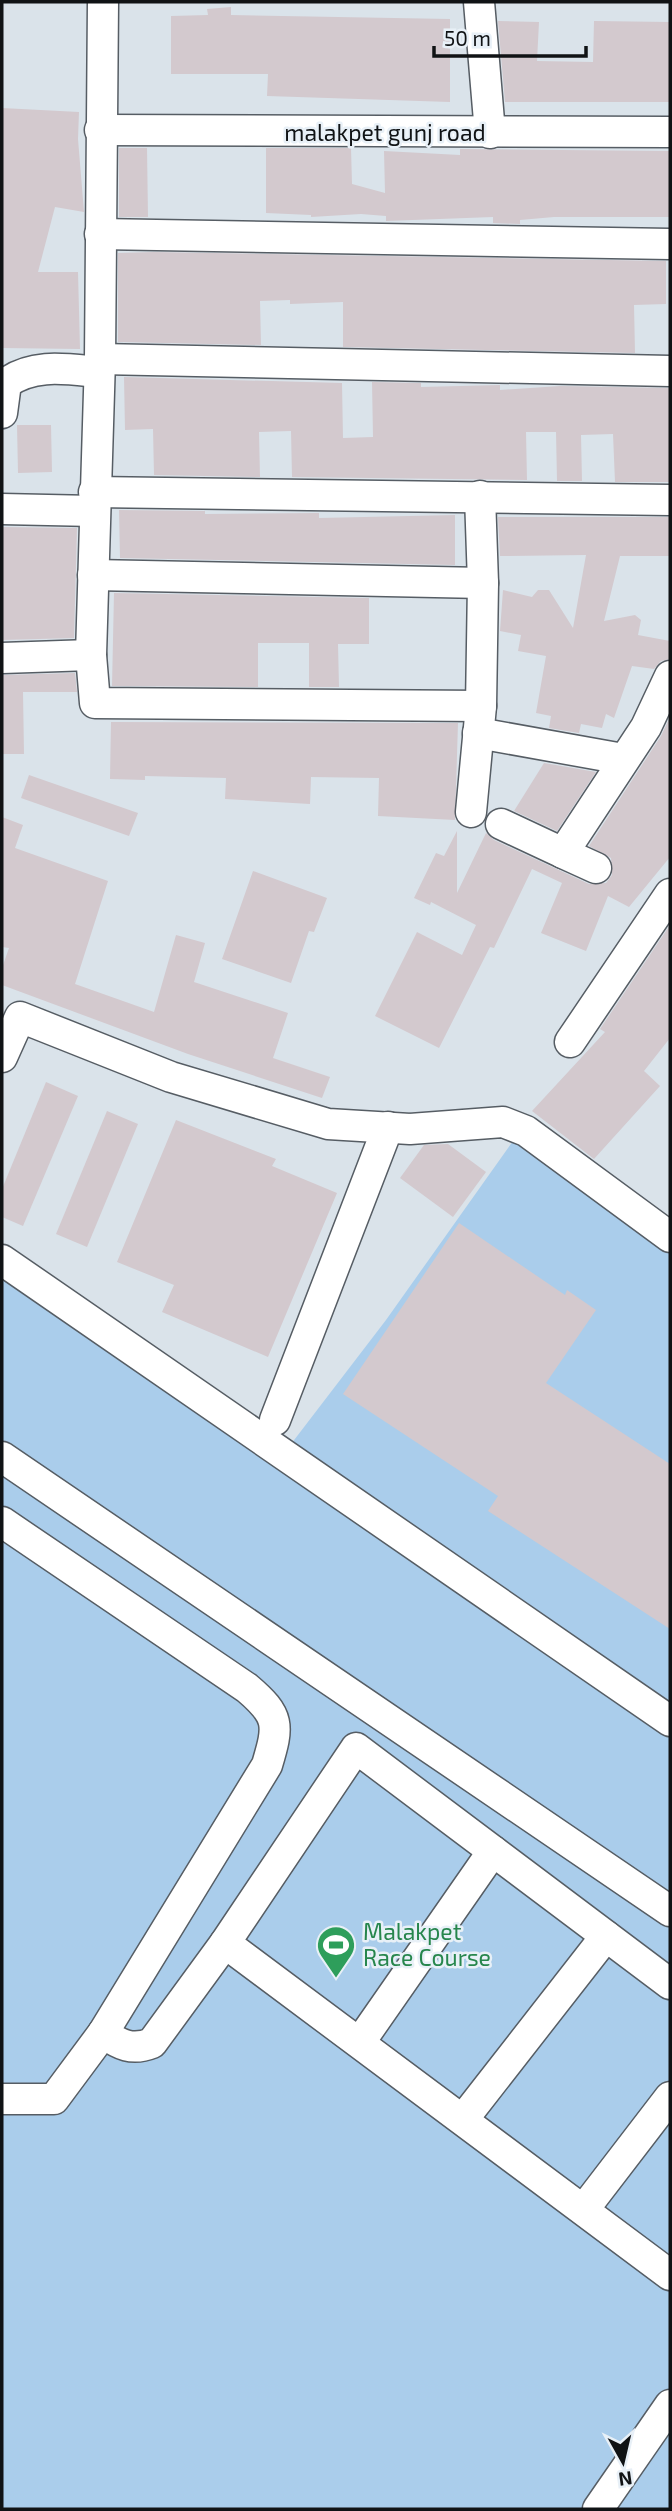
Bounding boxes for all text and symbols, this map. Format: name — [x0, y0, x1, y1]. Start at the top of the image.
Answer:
scale bar — [434, 14, 586, 58]
text: 50 m — [444, 25, 491, 50]
street label: malakpet gunj road — [284, 118, 486, 146]
place label: Malakpet Race Course — [363, 1917, 491, 1971]
sports icon: Malakpet Race Course — [315, 1924, 357, 1979]
north arrow — [588, 2427, 658, 2497]
text: N — [617, 2467, 634, 2492]

